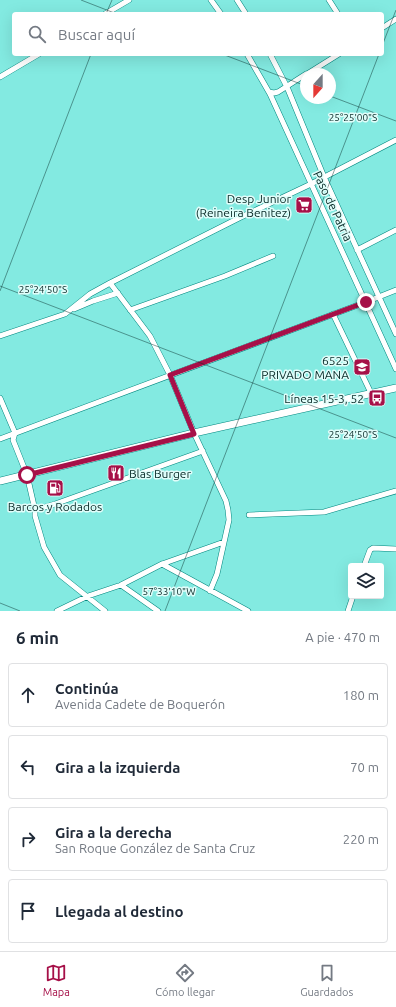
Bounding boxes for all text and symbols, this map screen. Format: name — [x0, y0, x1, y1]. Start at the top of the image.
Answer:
search box — [12, 12, 384, 56]
icon: search — [26, 23, 48, 45]
text: Buscar aquí — [58, 26, 135, 43]
north arrow — [300, 68, 336, 104]
text: 25°25'00"S — [329, 112, 377, 123]
street label: Paso de Patria — [311, 169, 355, 243]
place label: Desp Junior (Reineira Benitez) — [196, 192, 291, 220]
supermarket icon: Desp Junior (Reineira Benitez) — [294, 195, 314, 215]
text: 25°24'50"S — [19, 284, 67, 295]
route end — [357, 293, 375, 311]
place label: 6525 PRIVADO MANA — [261, 354, 349, 381]
school or university icon: 6525 PRIVADO MANA — [352, 357, 372, 377]
bus stop icon: Líneas 15-3, 52 — [367, 388, 387, 408]
place label: Líneas 15-3, 52 — [284, 392, 364, 405]
text: 25°24'50"S — [329, 429, 377, 440]
restaurant icon: Blas Burger — [106, 463, 126, 483]
route start — [18, 466, 36, 484]
place label: Blas Burger — [129, 467, 191, 480]
fuel station icon: Barcos y Rodados — [45, 478, 65, 498]
place label: Barcos y Rodados — [8, 500, 102, 513]
map controls — [348, 563, 384, 599]
button: layers — [348, 563, 384, 599]
text: 57°33'10"W — [143, 586, 195, 597]
text: 6 min — [16, 628, 59, 647]
text: A pie · 470 m — [305, 630, 380, 644]
text: Continúa — [55, 680, 119, 697]
icon: ahead — [17, 684, 39, 706]
text: 180 m — [343, 688, 379, 702]
text: Avenida Cadete de Boquerón — [55, 697, 225, 711]
icon: left — [17, 756, 39, 778]
text: Gira a la izquierda — [55, 759, 181, 776]
text: 70 m — [350, 760, 379, 774]
text: Gira a la derecha — [55, 824, 172, 841]
icon: right — [17, 828, 39, 850]
text: 220 m — [343, 832, 379, 846]
text: San Roque González de Santa Cruz — [55, 841, 255, 855]
icon: arrive — [17, 900, 39, 922]
text: Llegada al destino — [55, 903, 184, 920]
tab: Mapa — [43, 962, 70, 998]
tab: Cómo llegar — [155, 962, 215, 998]
tab: Guardados — [300, 962, 353, 998]

